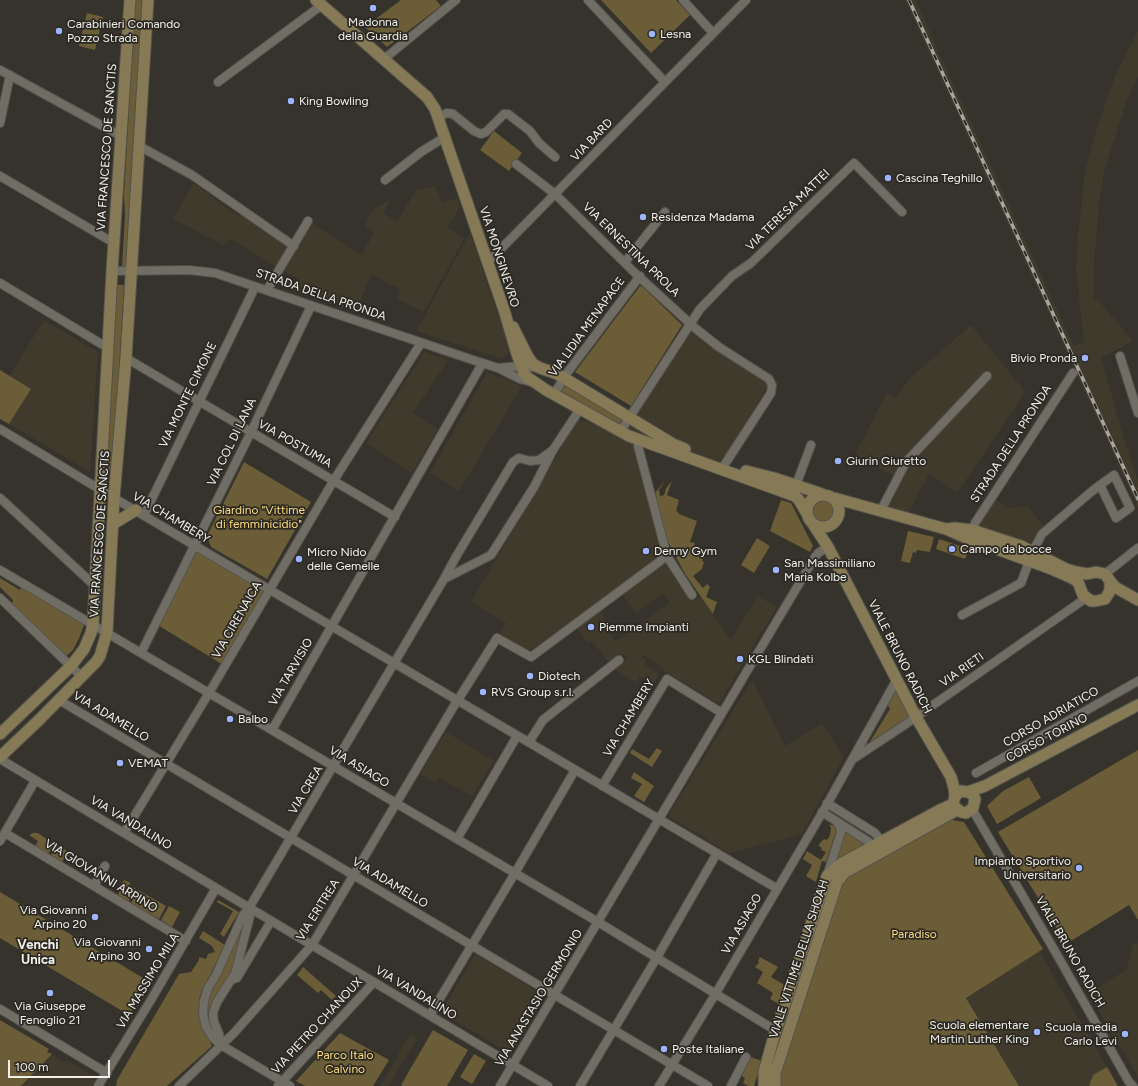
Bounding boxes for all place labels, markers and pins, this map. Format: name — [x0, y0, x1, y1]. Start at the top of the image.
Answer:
marker: Madonna della Guardia — [368, 3, 378, 13]
place label: Madonna della Guardia — [338, 15, 408, 43]
place label: Carabinieri Comando Pozzo Strada — [67, 17, 180, 45]
marker: Carabinieri Comando Pozzo Strada — [54, 26, 64, 36]
place label: Lesna — [660, 27, 691, 41]
marker: Lesna — [647, 29, 657, 39]
place label: King Bowling — [299, 94, 369, 108]
marker: King Bowling — [286, 96, 296, 106]
place label: Cascina Teghillo — [896, 171, 983, 185]
marker: Cascina Teghillo — [883, 173, 893, 183]
place label: Residenza Madama — [651, 210, 754, 224]
marker: Residenza Madama — [638, 212, 648, 222]
place label: Bivio Pronda — [1010, 351, 1077, 365]
marker: Bivio Pronda — [1080, 353, 1090, 363]
place label: Giurin Giuretto — [846, 454, 926, 468]
marker: Giurin Giuretto — [833, 456, 843, 466]
place label: Campo da bocce — [960, 542, 1052, 556]
place label: Denny Gym — [654, 544, 717, 558]
marker: Campo da bocce — [947, 544, 957, 554]
place label: Micro Nido delle Gemelle — [307, 545, 380, 573]
marker: Denny Gym — [641, 546, 651, 556]
marker: Micro Nido delle Gemelle — [294, 554, 304, 564]
place label: San Massimiliano Maria Kolbe — [784, 556, 876, 584]
marker: San Massimiliano Maria Kolbe — [771, 565, 781, 575]
place label: Piemme Impianti — [599, 620, 689, 634]
marker: Piemme Impianti — [586, 622, 596, 632]
place label: KGL Blindati — [748, 652, 814, 666]
marker: KGL Blindati — [735, 654, 745, 664]
place label: Diotech — [538, 669, 580, 683]
marker: Diotech — [525, 671, 535, 681]
place label: RVS Group s.r.l. — [491, 685, 574, 699]
marker: RVS Group s.r.l. — [478, 687, 488, 697]
place label: Balbo — [238, 712, 268, 726]
marker: Balbo — [225, 714, 235, 724]
place label: VEMAT — [128, 756, 168, 770]
marker: VEMAT — [115, 758, 125, 768]
place label: Impianto Sportivo Universitario — [975, 854, 1071, 882]
marker: Impianto Sportivo Universitario — [1074, 863, 1084, 873]
place label: Via Giovanni Arpino 20 — [20, 903, 87, 931]
marker: Via Giovanni Arpino 20 — [90, 912, 100, 922]
place label: Via Giovanni Arpino 30 — [74, 935, 141, 963]
marker: Via Giovanni Arpino 30 — [144, 944, 154, 954]
marker: Via Giuseppe Fenoglio 21 — [45, 988, 55, 998]
place label: Via Giuseppe Fenoglio 21 — [14, 999, 86, 1027]
place label: Scuola elementare Martin Luther King — [929, 1018, 1029, 1046]
place label: Scuola media Carlo Levi — [1045, 1020, 1117, 1048]
marker: Scuola elementare Martin Luther King — [1032, 1027, 1042, 1037]
marker: Scuola media Carlo Levi — [1120, 1029, 1130, 1039]
place label: Poste Italiane — [672, 1042, 744, 1056]
marker: Poste Italiane — [659, 1044, 669, 1054]

